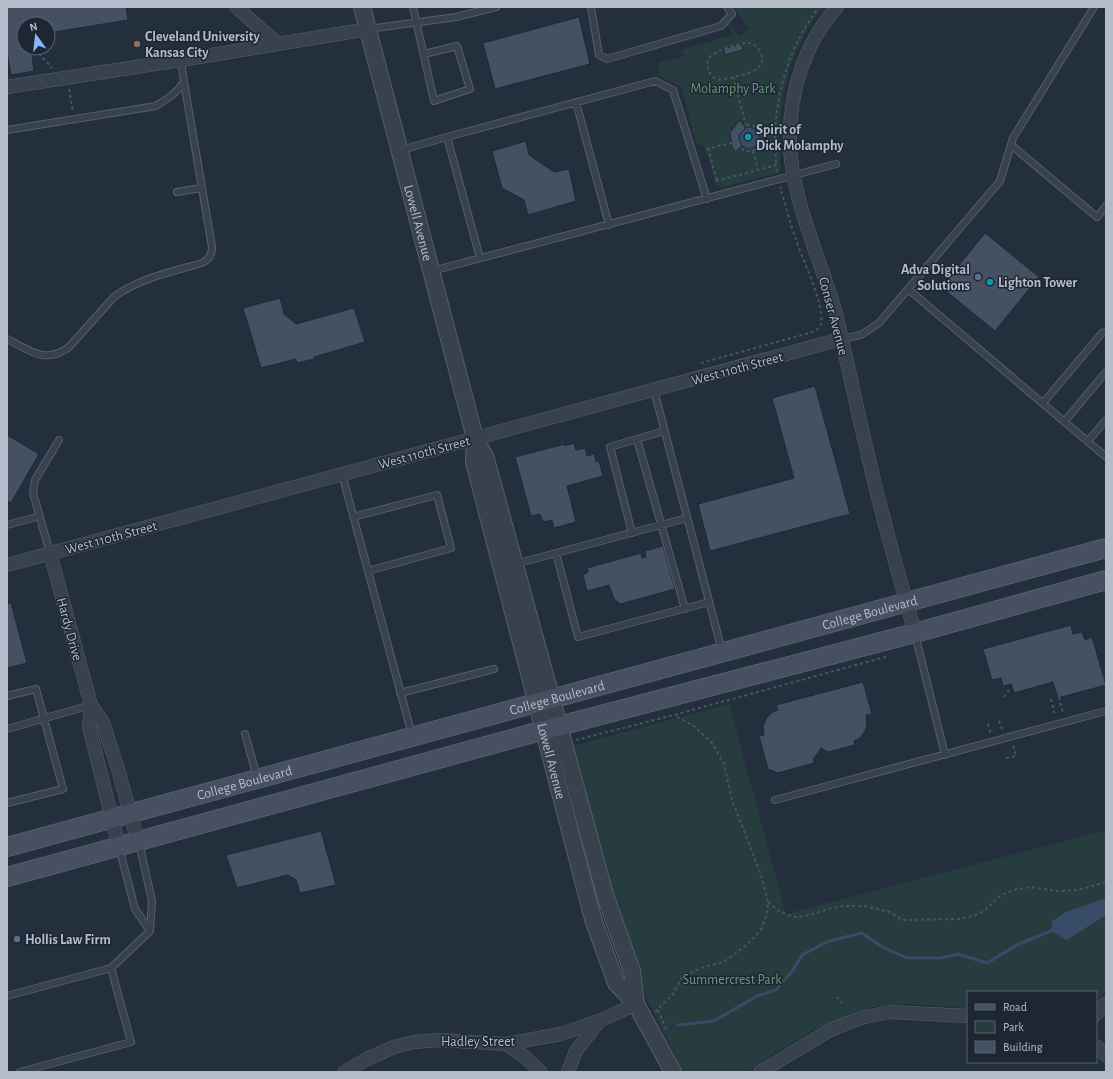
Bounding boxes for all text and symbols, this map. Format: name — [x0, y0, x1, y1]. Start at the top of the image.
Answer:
north arrow — [16, 16, 56, 56]
text: N — [28, 21, 39, 33]
place label: Cleveland University Kansas City — [145, 30, 260, 60]
marker: Cleveland University Kansas City — [132, 39, 142, 49]
park label: Molamphy Park — [690, 82, 776, 96]
place label: Spirit of Dick Molamphy — [756, 123, 844, 153]
marker: Spirit of Dick Molamphy — [743, 132, 753, 142]
street label: Lowell Avenue — [401, 183, 434, 263]
place label: Adva Digital Solutions — [901, 263, 970, 293]
marker: Adva Digital Solutions — [973, 272, 983, 282]
street label: Conser Avenue — [816, 276, 850, 357]
place label: Lighton Tower — [998, 276, 1077, 290]
marker: Lighton Tower — [985, 277, 995, 287]
street label: West 110th Street — [690, 350, 785, 388]
street label: West 110th Street — [377, 434, 472, 472]
street label: West 110th Street — [64, 519, 159, 557]
street label: College Boulevard — [821, 594, 919, 633]
street label: Hardy Drive — [54, 596, 84, 662]
street label: College Boulevard — [508, 679, 606, 718]
street label: Lowell Avenue — [534, 722, 568, 801]
street label: College Boulevard — [196, 764, 294, 803]
place label: Hollis Law Firm — [25, 933, 111, 947]
marker: Hollis Law Firm — [12, 934, 22, 944]
park label: Summercrest Park — [682, 973, 782, 987]
legend — [967, 991, 1097, 1063]
text: Road — [1003, 1001, 1027, 1013]
text: Park — [1003, 1021, 1024, 1033]
street label: Hadley Street — [441, 1035, 516, 1049]
text: Building — [1003, 1041, 1043, 1053]

